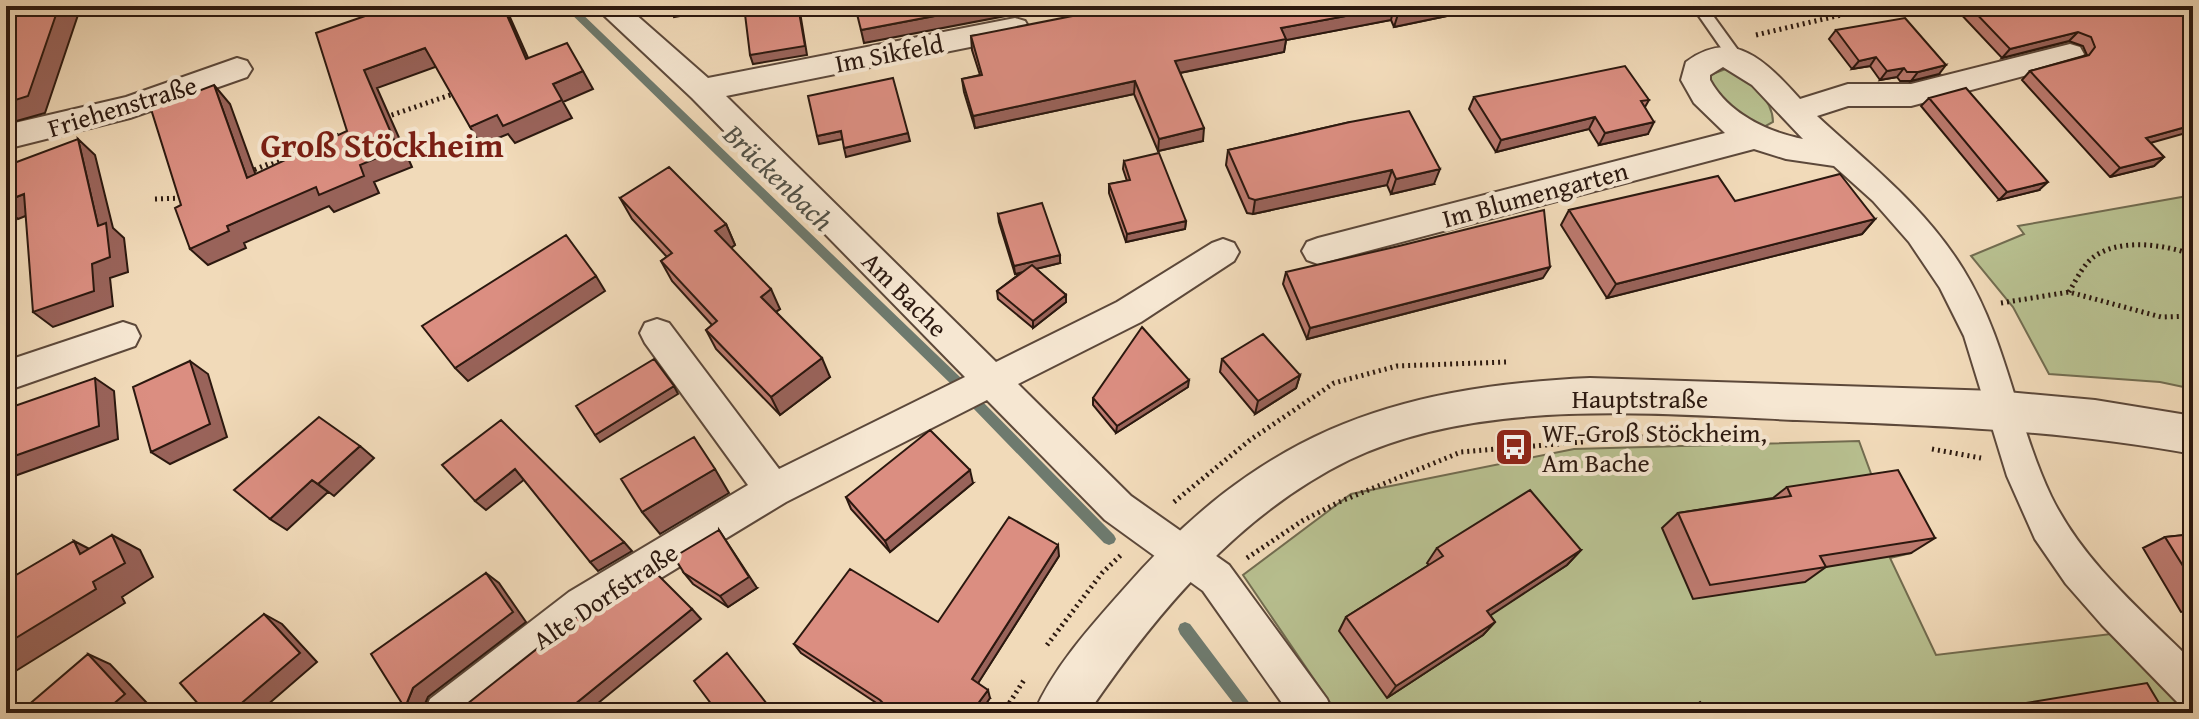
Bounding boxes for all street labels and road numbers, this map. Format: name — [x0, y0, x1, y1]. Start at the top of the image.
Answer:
street label: Im Sikfeld — [831, 23, 947, 83]
street label: Friehenstraße — [43, 65, 201, 147]
street label: Im Blumengarten — [1438, 150, 1633, 238]
street label: Am Bache — [853, 242, 957, 346]
street label: Hauptstraße — [1572, 379, 1708, 418]
street label: Alte Dorfstraße — [524, 533, 686, 659]

